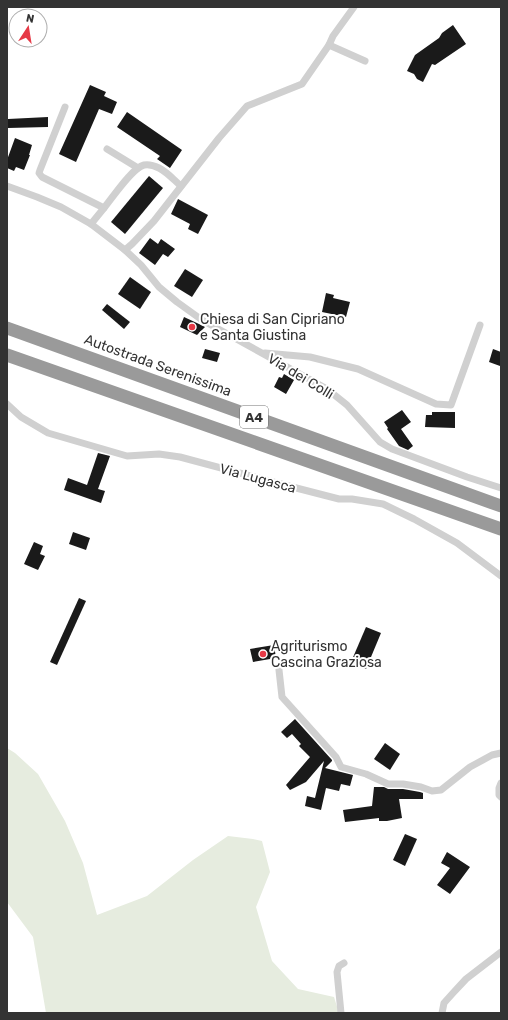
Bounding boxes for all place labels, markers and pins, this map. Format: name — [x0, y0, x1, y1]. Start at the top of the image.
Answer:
place label: Chiesa di San Cipriano e Santa Giustina — [200, 311, 345, 344]
marker: Chiesa di San Cipriano e Santa Giustina — [187, 322, 197, 332]
place label: Agriturismo Cascina Graziosa — [271, 638, 382, 671]
marker: Agriturismo Cascina Graziosa — [258, 649, 268, 659]

